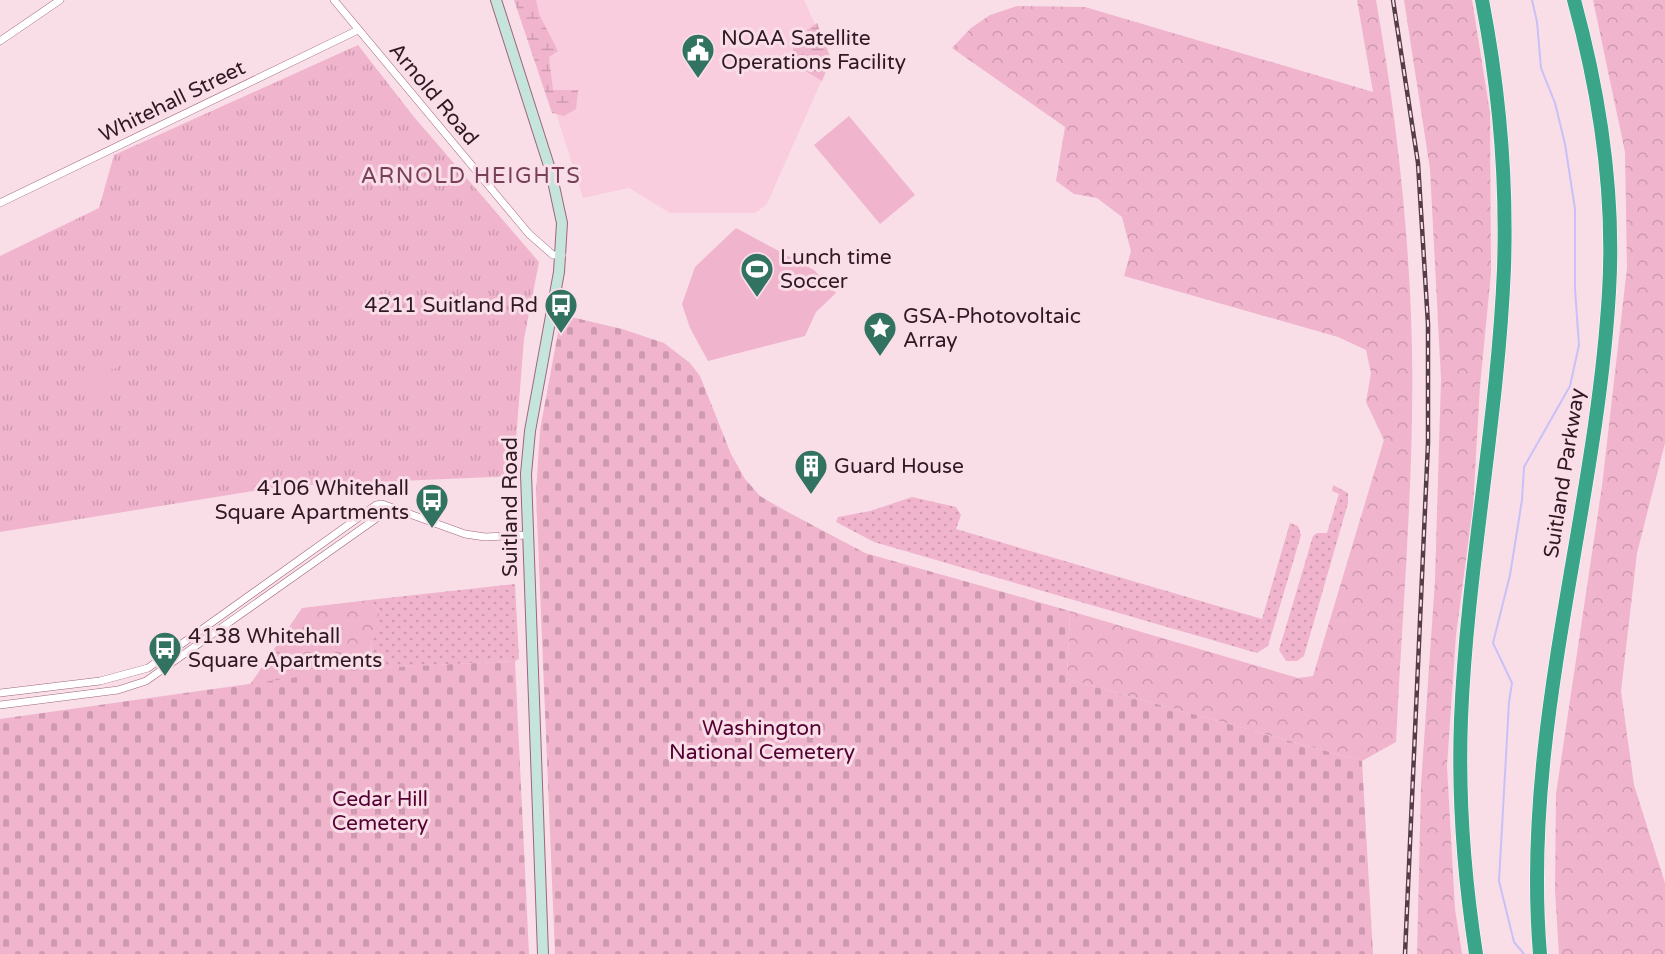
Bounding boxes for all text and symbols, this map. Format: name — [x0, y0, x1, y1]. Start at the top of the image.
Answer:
place label: NOAA Satellite Operations Facility — [721, 26, 906, 75]
public building icon: NOAA Satellite Operations Facility — [680, 32, 716, 79]
street label: Arnold Road — [384, 38, 484, 151]
street label: Whitehall Street — [95, 55, 249, 148]
district label: ARNOLD HEIGHTS — [361, 163, 581, 189]
place label: Lunch time Soccer — [780, 245, 892, 294]
sports icon: Lunch time Soccer — [739, 251, 775, 298]
bus stop icon: 4211 Suitland Rd — [543, 287, 579, 334]
place label: 4211 Suitland Rd — [364, 293, 538, 318]
place label: GSA-Photovoltaic Array — [903, 304, 1081, 353]
place icon: GSA-Photovoltaic Array — [862, 310, 898, 357]
street label: Suitland Parkway — [1539, 386, 1590, 560]
street label: Suitland Road — [498, 437, 523, 577]
building icon: Guard House — [793, 448, 829, 495]
place label: Guard House — [834, 454, 964, 479]
place label: 4106 Whitehall Square Apartments — [215, 476, 409, 525]
bus stop icon: 4106 Whitehall Square Apartments — [414, 482, 450, 529]
place label: 4138 Whitehall Square Apartments — [188, 624, 382, 673]
bus stop icon: 4138 Whitehall Square Apartments — [147, 630, 183, 677]
park label: Washington National Cemetery — [669, 716, 855, 765]
park label: Cedar Hill Cemetery — [332, 787, 428, 836]

